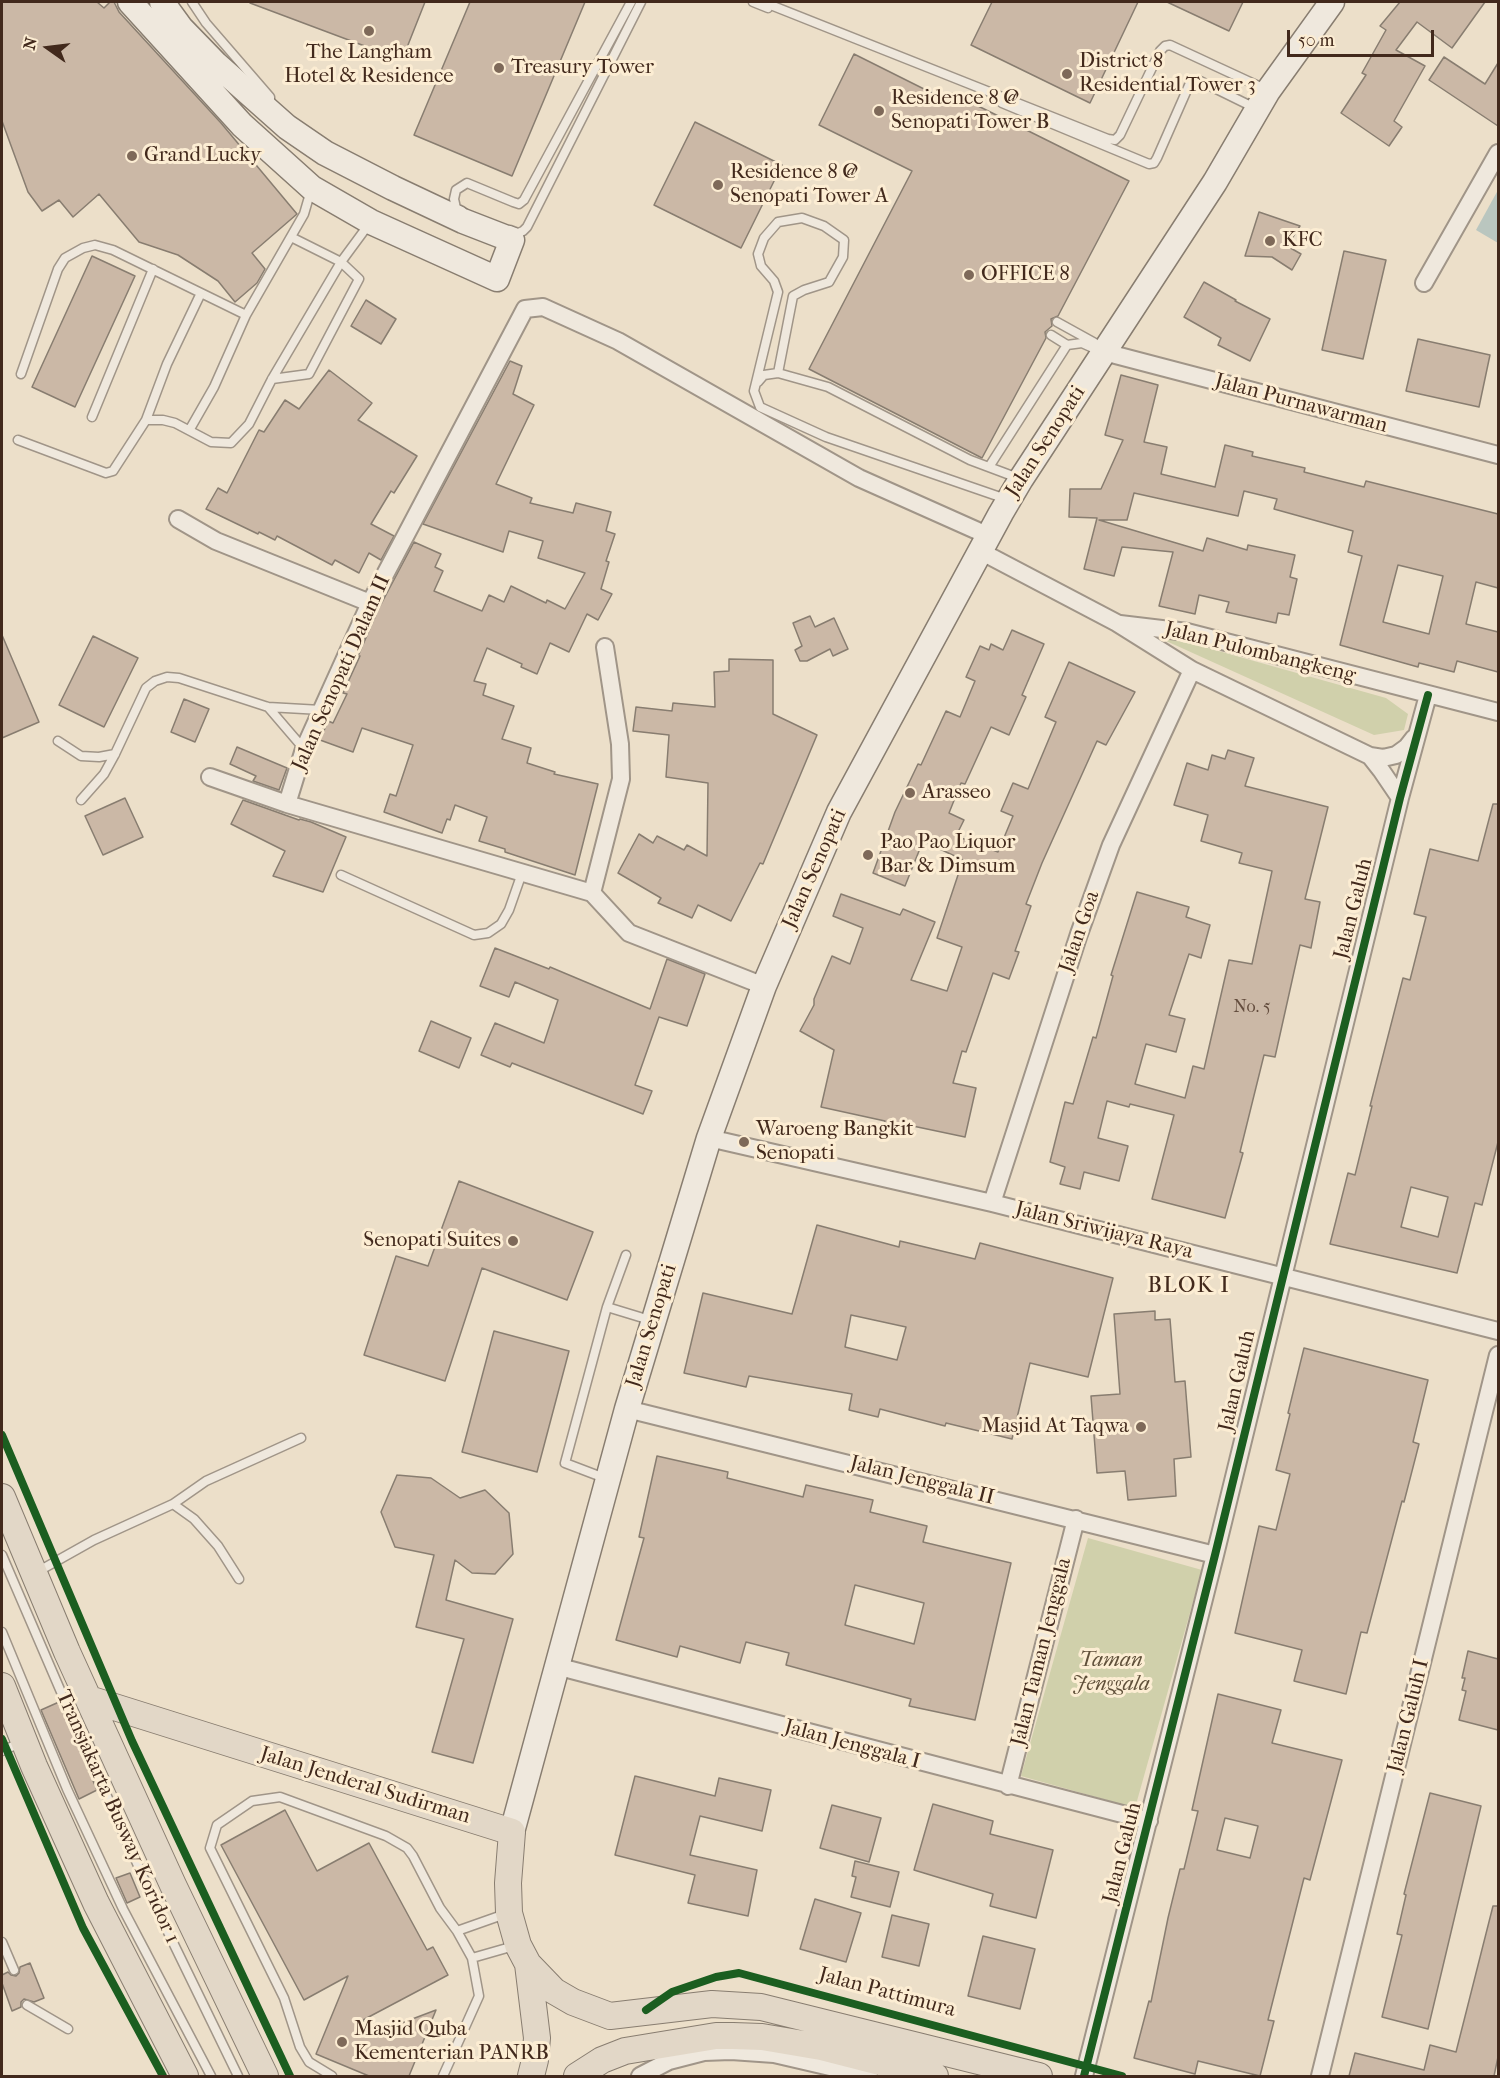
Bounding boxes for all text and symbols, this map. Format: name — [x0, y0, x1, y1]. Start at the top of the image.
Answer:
north arrow — [18, 18, 78, 78]
scale bar — [1290, 18, 1437, 56]
marker: The Langham Hotel & Residence — [362, 24, 376, 38]
text: 50 m — [1298, 30, 1334, 51]
text: N — [19, 35, 41, 52]
place label: The Langham Hotel & Residence — [284, 40, 454, 90]
place label: District 8 Residential Tower 3 — [1079, 49, 1256, 99]
place label: Treasury Tower — [511, 55, 654, 81]
marker: Treasury Tower — [492, 61, 506, 75]
marker: District 8 Residential Tower 3 — [1060, 67, 1074, 81]
place label: Residence 8 @ Senopati Tower B — [891, 86, 1049, 136]
marker: Residence 8 @ Senopati Tower B — [872, 104, 886, 118]
place label: Grand Lucky — [144, 143, 261, 169]
marker: Grand Lucky — [125, 149, 139, 163]
place label: Residence 8 @ Senopati Tower A — [730, 160, 888, 210]
marker: Residence 8 @ Senopati Tower A — [711, 178, 725, 192]
place label: KFC — [1282, 228, 1323, 254]
marker: KFC — [1263, 234, 1277, 248]
place label: OFFICE 8 — [981, 262, 1070, 288]
marker: OFFICE 8 — [962, 268, 976, 282]
street label: Jalan Purnawarman — [1212, 369, 1390, 439]
street label: Jalan Senopati — [1001, 381, 1091, 503]
street label: Jalan Senopati Dalam II — [287, 571, 397, 775]
street label: Jalan Pulombangkeng — [1162, 617, 1358, 689]
place label: Arasseo — [922, 780, 991, 806]
marker: Arasseo — [903, 786, 917, 800]
street label: Jalan Senopati — [777, 805, 853, 933]
place label: Pao Pao Liquor Bar & Dimsum — [880, 830, 1015, 880]
marker: Pao Pao Liquor Bar & Dimsum — [861, 848, 875, 862]
street label: Jalan Galuh — [1329, 856, 1379, 962]
street label: Jalan Goa — [1054, 888, 1106, 976]
house number: No. 5 — [1233, 997, 1271, 1019]
place label: Waroeng Bangkit Senopati — [756, 1117, 914, 1167]
marker: Waroeng Bangkit Senopati — [737, 1135, 751, 1149]
street label: Jalan Sriwijaya Raya — [1012, 1197, 1196, 1265]
place label: Senopati Suites — [363, 1228, 501, 1254]
marker: Senopati Suites — [506, 1234, 520, 1248]
street label: Jalan Senopati — [621, 1261, 683, 1391]
district label: BLOK I — [1148, 1274, 1230, 1300]
street label: Jalan Galuh — [1214, 1328, 1262, 1434]
place label: Masjid At Taqwa — [981, 1414, 1129, 1440]
marker: Masjid At Taqwa — [1134, 1420, 1148, 1434]
street label: Jalan Jenggala II — [847, 1451, 997, 1511]
street label: Jalan Taman Jenggala — [1006, 1555, 1078, 1749]
park label: Taman Jenggala — [1072, 1648, 1150, 1698]
street label: Jalan Galuh I — [1383, 1657, 1435, 1775]
street label: Transjakarta Busway Koridor 1 — [50, 1686, 184, 1948]
street label: Jalan Jenggala I — [781, 1715, 923, 1775]
street label: Jalan Jenderal Sudirman — [257, 1742, 473, 1830]
street label: Jalan Galuh — [1098, 1800, 1148, 1906]
street label: Jalan Pattimura — [816, 1963, 958, 2023]
place label: Masjid Quba Kementerian PANRB — [354, 2017, 549, 2067]
marker: Masjid Quba Kementerian PANRB — [335, 2035, 349, 2049]

